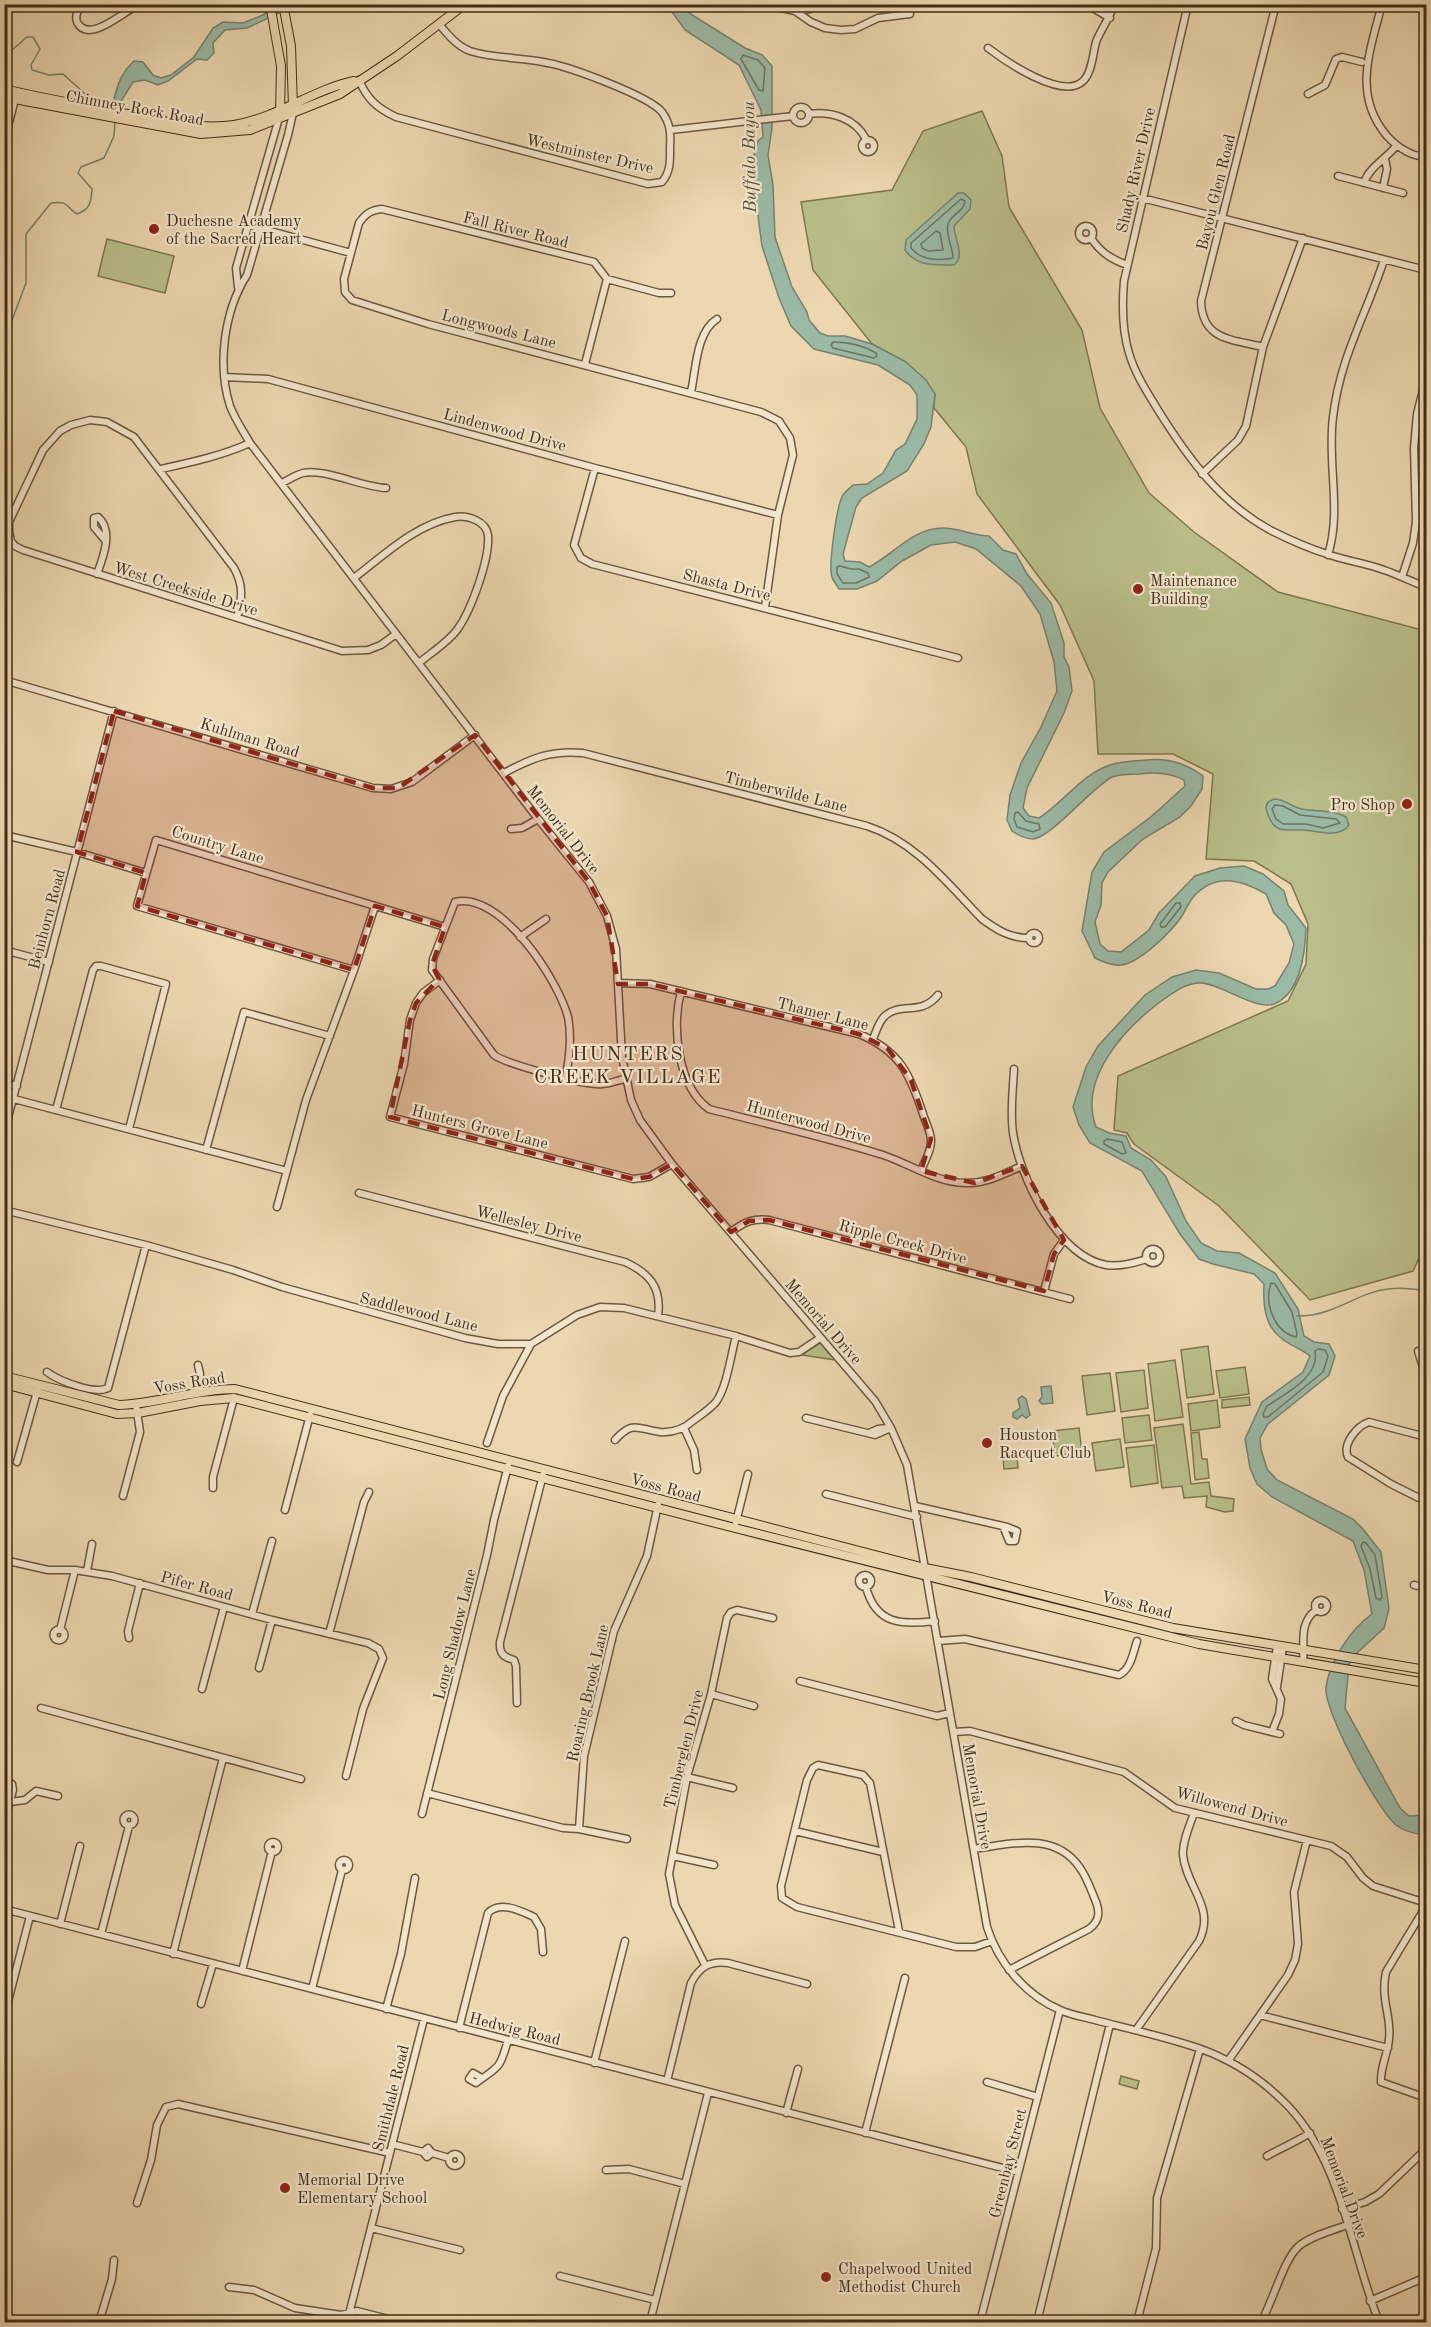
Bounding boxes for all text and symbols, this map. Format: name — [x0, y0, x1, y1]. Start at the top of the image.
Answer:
street label: Chimney Rock Road — [64, 89, 205, 129]
water label: Buffalo Bayou — [740, 101, 760, 214]
street label: Shady River Drive — [1115, 106, 1159, 235]
street label: Westminster Drive — [524, 132, 655, 177]
street label: Bayou Glen Road — [1195, 133, 1239, 252]
street label: Fall River Road — [461, 210, 570, 252]
place label: Duchesne Academy of the Sacred Heart — [166, 214, 302, 248]
marker: Duchesne Academy of the Sacred Heart — [147, 222, 161, 236]
street label: Longwoods Lane — [439, 308, 558, 352]
street label: Lindenwood Drive — [441, 407, 568, 455]
street label: West Creekside Drive — [111, 560, 260, 620]
street label: Shasta Drive — [681, 567, 772, 605]
place label: Maintenance Building — [1150, 574, 1237, 608]
marker: Maintenance Building — [1131, 582, 1145, 596]
street label: Kuhlman Road — [198, 716, 301, 762]
street label: Timberwilde Lane — [722, 770, 849, 816]
street label: Memorial Drive — [523, 783, 602, 877]
marker: Pro Shop — [1400, 797, 1414, 811]
place label: Pro Shop — [1330, 798, 1395, 814]
street label: Country Lane — [169, 824, 265, 868]
street label: Beinhorn Road — [27, 868, 69, 971]
street label: Thamer Lane — [775, 996, 870, 1034]
district label: HUNTERS CREEK VILLAGE — [534, 1045, 722, 1088]
street label: Hunterwood Drive — [745, 1099, 872, 1147]
street label: Hunters Grove Lane — [410, 1103, 550, 1153]
street label: Wellesley Drive — [474, 1204, 583, 1246]
street label: Ripple Creek Drive — [837, 1218, 968, 1268]
street label: Memorial Drive — [781, 1277, 864, 1368]
street label: Saddlewood Lane — [358, 1291, 479, 1335]
street label: Voss Road — [152, 1370, 227, 1398]
place label: Houston Racquet Club — [999, 1428, 1091, 1462]
marker: Houston Racquet Club — [980, 1436, 994, 1450]
street label: Voss Road — [628, 1472, 703, 1506]
street label: Long Shadow Lane — [432, 1567, 480, 1702]
street label: Pifer Road — [158, 1570, 235, 1604]
street label: Voss Road — [1099, 1589, 1174, 1623]
street label: Roaring Brook Lane — [565, 1623, 613, 1764]
street label: Timberglen Drive — [662, 1688, 708, 1811]
street label: Memorial Drive — [959, 1742, 993, 1851]
street label: Willowend Drive — [1173, 1785, 1290, 1831]
street label: Hedwig Road — [467, 2011, 562, 2049]
street label: Smithdale Road — [371, 2044, 413, 2153]
street label: Greenbay Street — [988, 2107, 1030, 2220]
street label: Memorial Drive — [1316, 2135, 1370, 2241]
place label: Memorial Drive Elementary School — [297, 2173, 427, 2207]
marker: Memorial Drive Elementary School — [278, 2181, 292, 2195]
place label: Chapelwood United Methodist Church — [838, 2262, 972, 2296]
marker: Chapelwood United Methodist Church — [819, 2270, 833, 2284]

